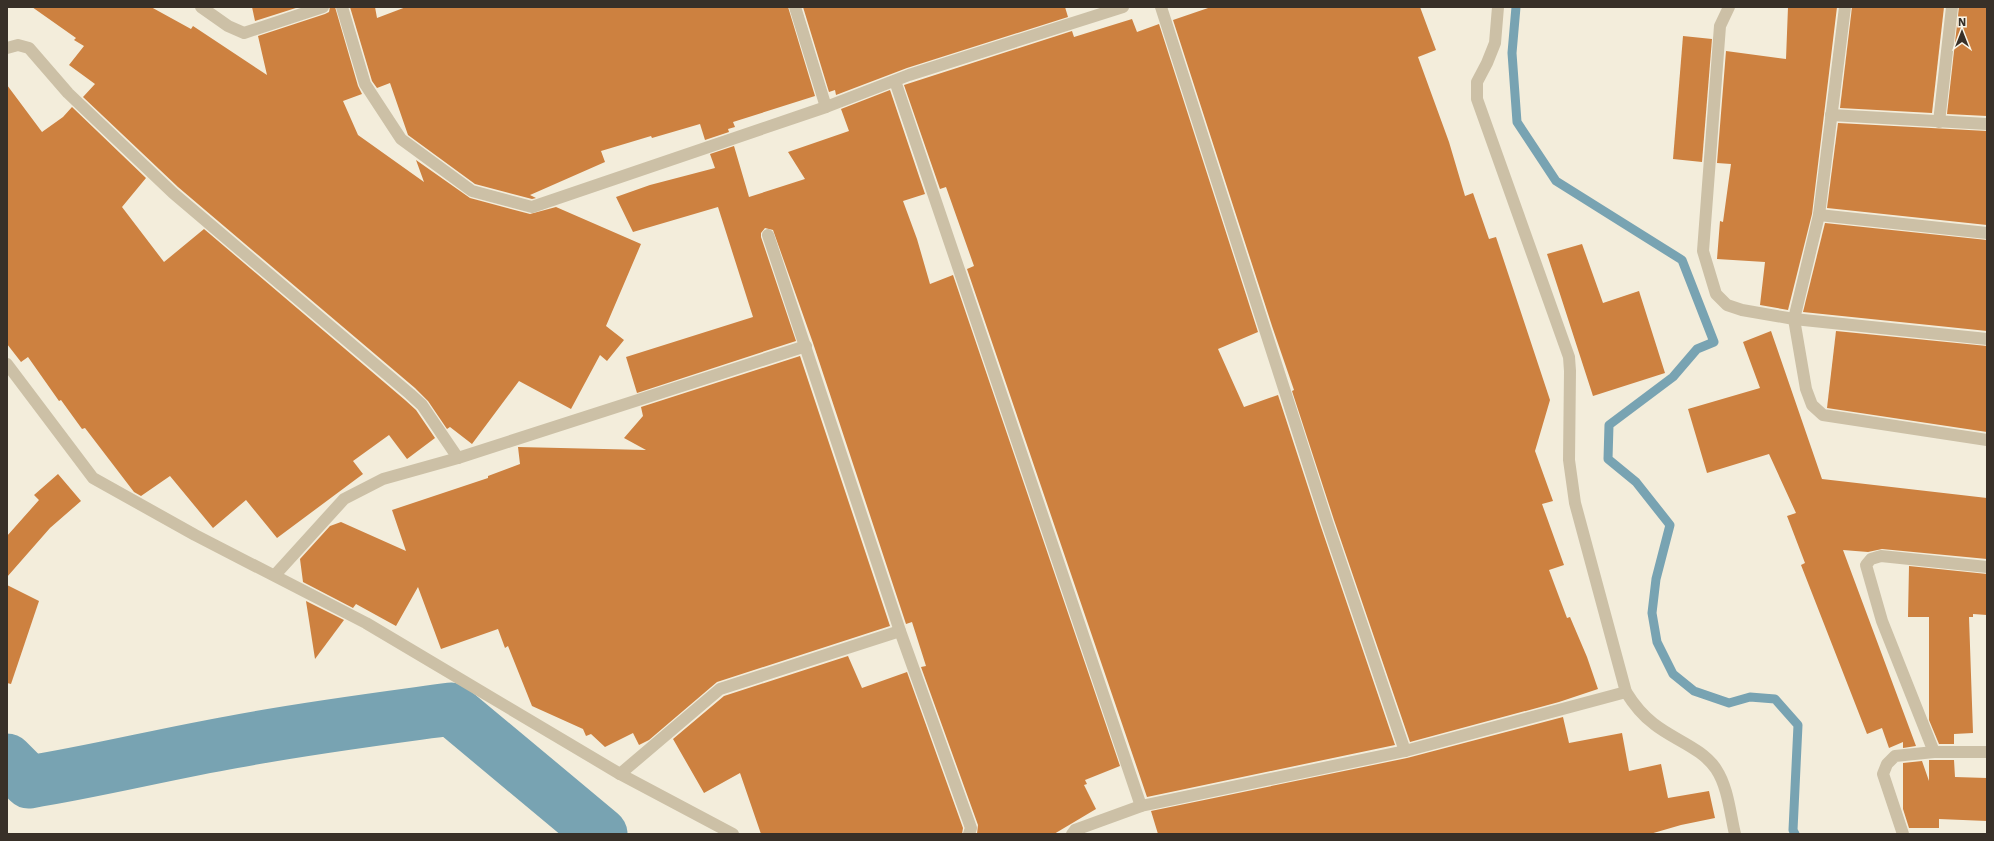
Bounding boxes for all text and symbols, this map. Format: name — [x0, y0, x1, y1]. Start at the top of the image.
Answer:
north arrow — [1942, 12, 1982, 52]
text: N — [1958, 16, 1966, 29]

